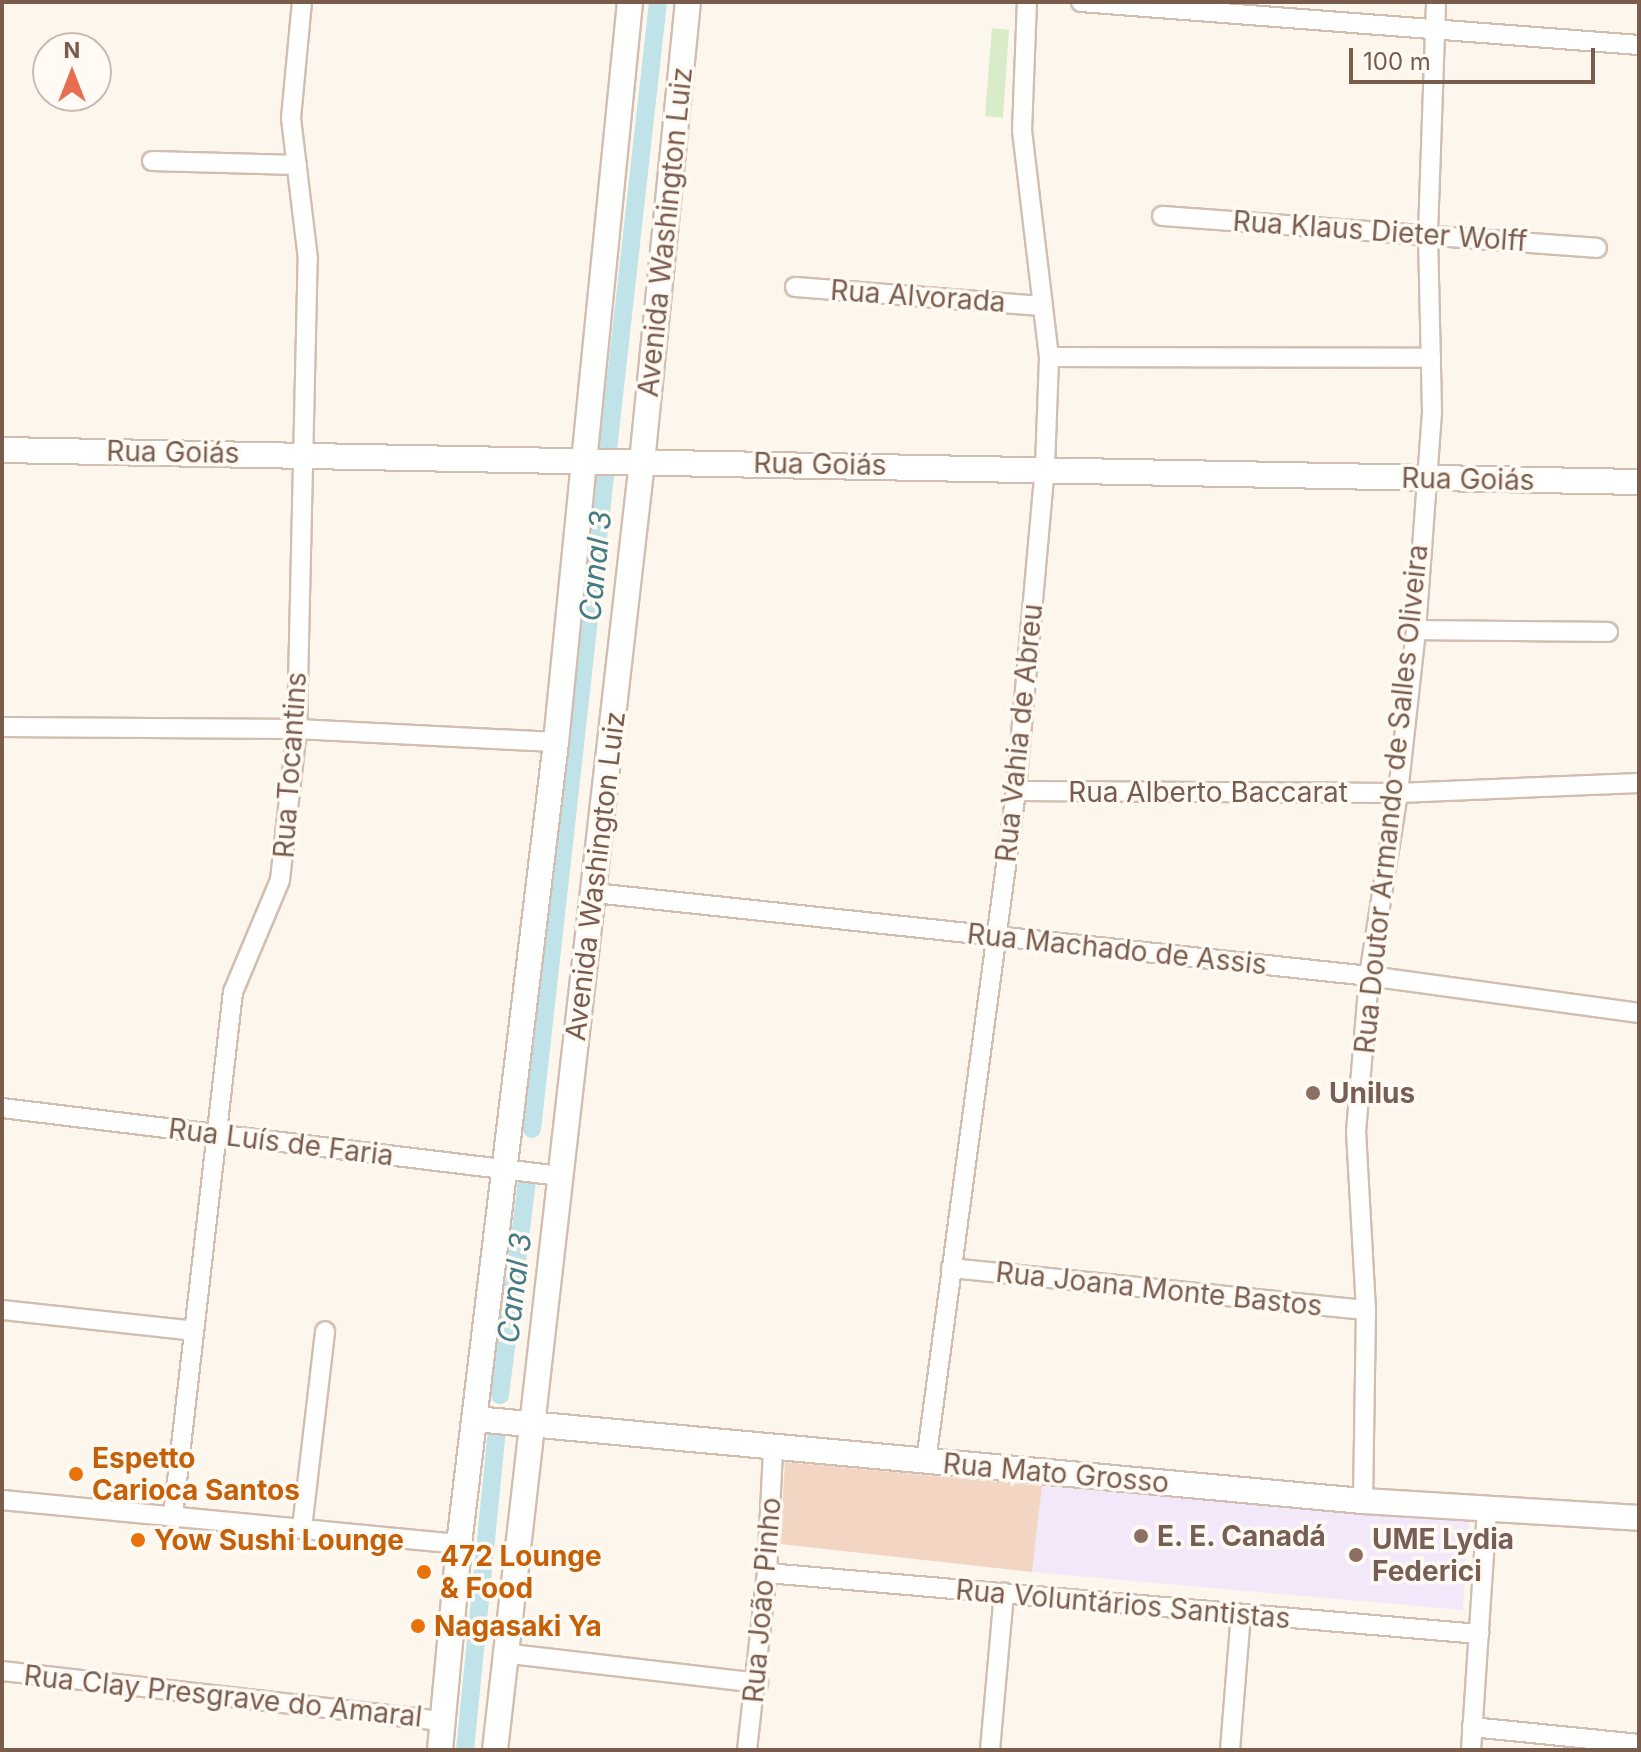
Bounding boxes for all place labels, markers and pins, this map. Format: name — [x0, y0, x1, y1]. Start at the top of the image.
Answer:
place label: Unilus — [1329, 1076, 1415, 1110]
marker: Unilus — [1304, 1084, 1322, 1102]
place label: Espetto Carioca Santos — [92, 1441, 300, 1507]
marker: Espetto Carioca Santos — [67, 1465, 85, 1483]
place label: E. E. Canadá — [1157, 1519, 1328, 1553]
place label: UME Lydia Federici — [1372, 1522, 1514, 1588]
place label: Yow Sushi Lounge — [154, 1523, 404, 1557]
marker: E. E. Canadá — [1132, 1527, 1150, 1545]
marker: Yow Sushi Lounge — [129, 1531, 147, 1549]
place label: 472 Lounge & Food — [440, 1539, 602, 1605]
marker: UME Lydia Federici — [1347, 1546, 1365, 1564]
marker: 472 Lounge & Food — [415, 1563, 433, 1581]
place label: Nagasaki Ya — [434, 1609, 602, 1643]
marker: Nagasaki Ya — [409, 1617, 427, 1635]

